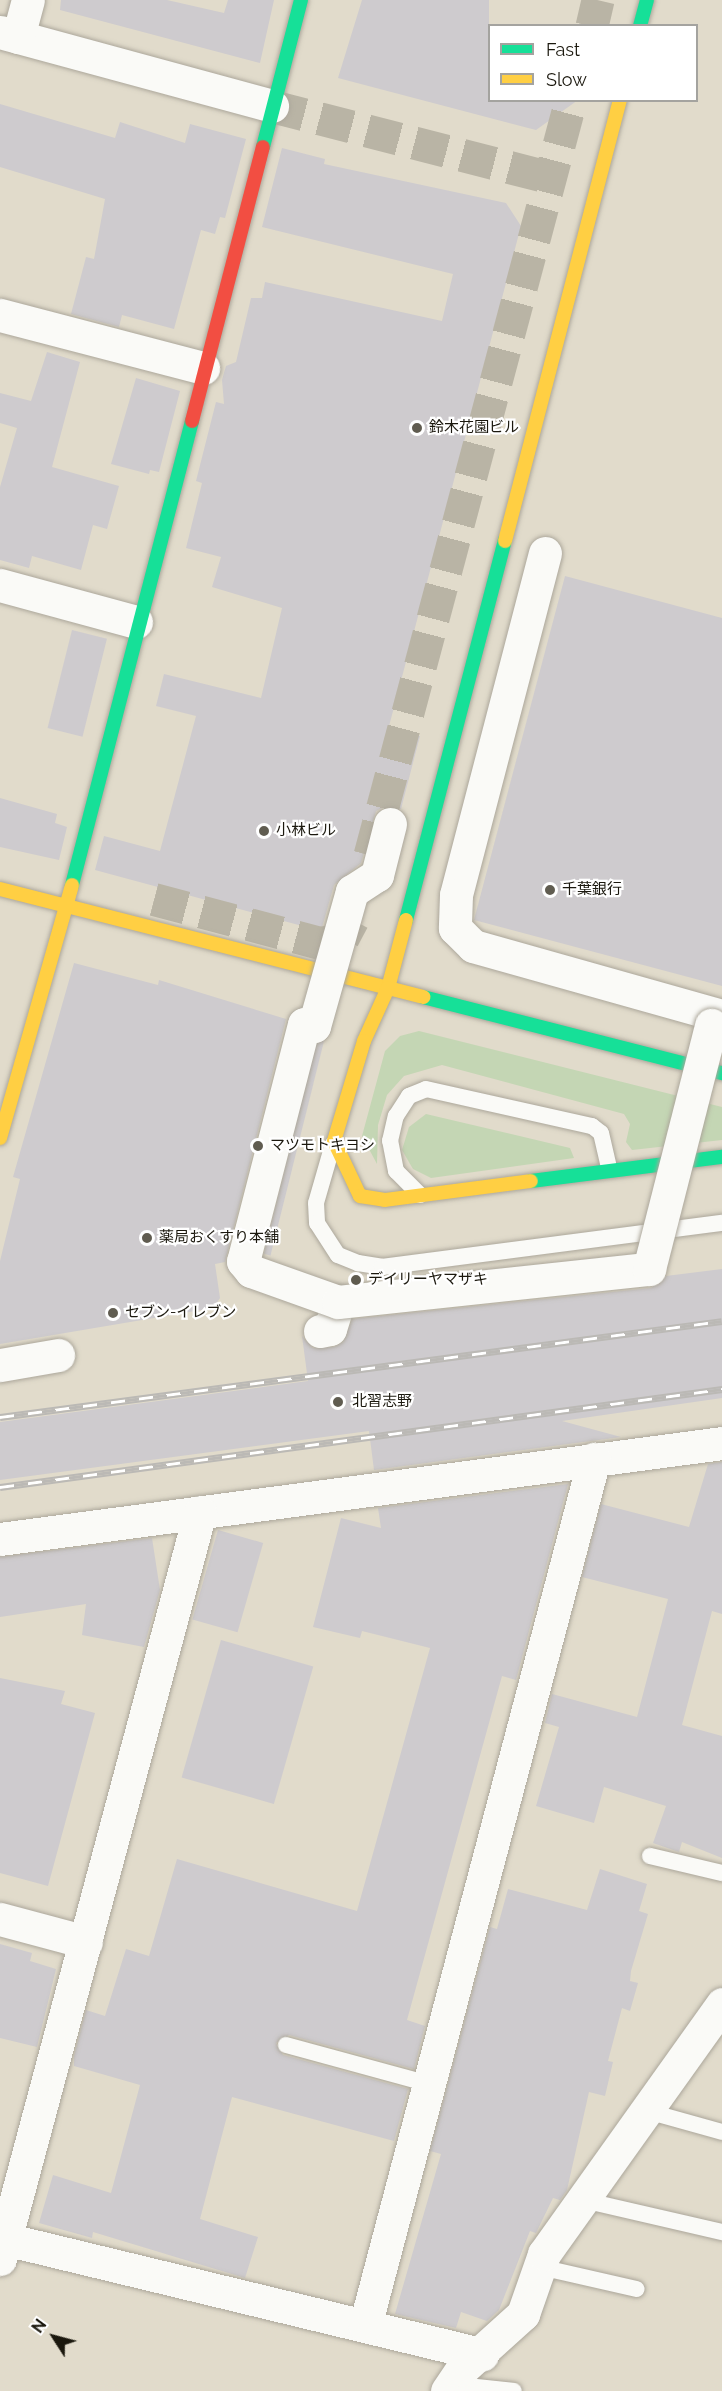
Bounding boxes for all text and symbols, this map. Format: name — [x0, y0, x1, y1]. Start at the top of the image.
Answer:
legend — [488, 24, 698, 102]
text: Fast — [546, 39, 580, 60]
text: Slow — [546, 69, 587, 90]
place label: 鈴木花園ビル — [429, 419, 519, 437]
marker: 鈴木花園ビル — [410, 421, 424, 435]
place label: 小林ビル — [276, 822, 336, 840]
marker: 小林ビル — [257, 824, 271, 838]
place label: 千葉銀行 — [562, 881, 622, 899]
marker: 千葉銀行 — [543, 883, 557, 897]
place label: マツモトキヨシ — [270, 1137, 375, 1155]
marker: マツモトキヨシ — [251, 1139, 265, 1153]
place label: 薬局おくすり本舗 — [159, 1229, 279, 1247]
marker: 薬局おくすり本舗 — [140, 1231, 154, 1245]
place label: デイリーヤマザキ — [368, 1271, 488, 1289]
marker: デイリーヤマザキ — [349, 1273, 363, 1287]
place label: セブン-イレブン — [125, 1304, 236, 1322]
marker: セブン-イレブン — [106, 1306, 120, 1320]
marker: 北習志野 — [329, 1393, 347, 1411]
place label: 北習志野 — [352, 1393, 412, 1411]
north arrow — [24, 2307, 84, 2367]
text: N — [28, 2316, 50, 2337]

